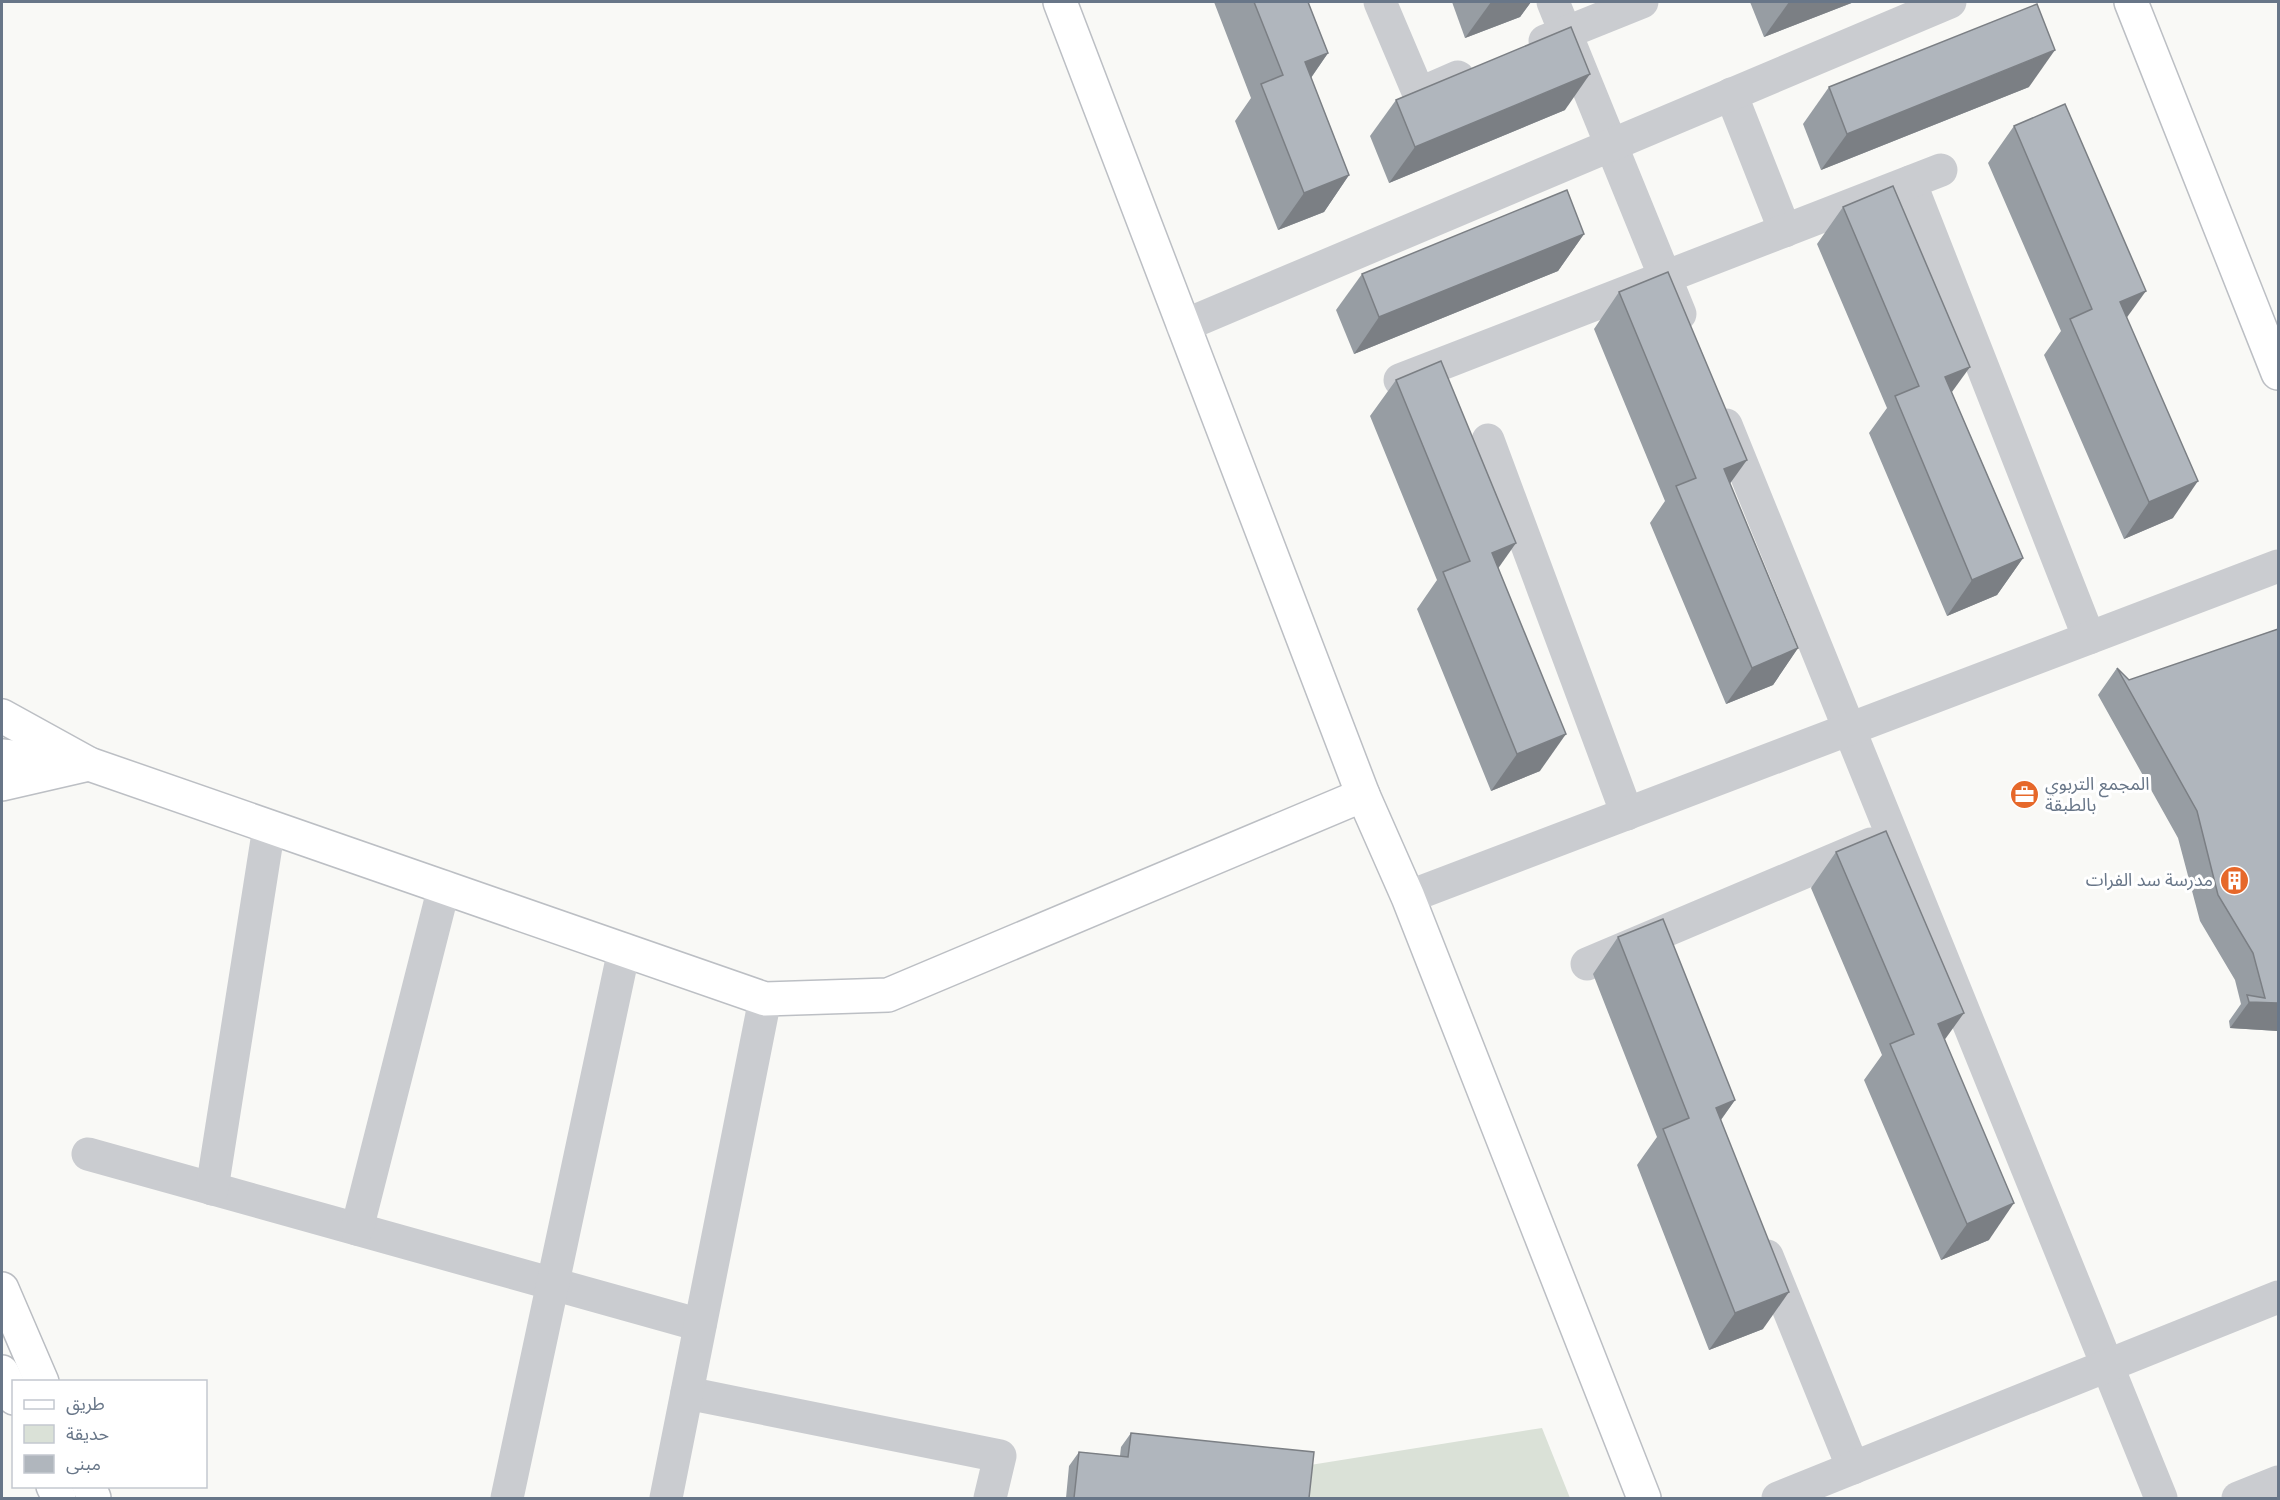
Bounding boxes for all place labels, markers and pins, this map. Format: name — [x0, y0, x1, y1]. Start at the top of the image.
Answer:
place label: المجمع التربوي بالطبقة — [2045, 772, 2150, 815]
office icon: المجمع التربوي بالطبقة — [2008, 778, 2040, 810]
building icon: مدرسة سد الفرات — [2218, 864, 2250, 896]
place label: مدرسة سد الفرات — [2086, 868, 2213, 891]

